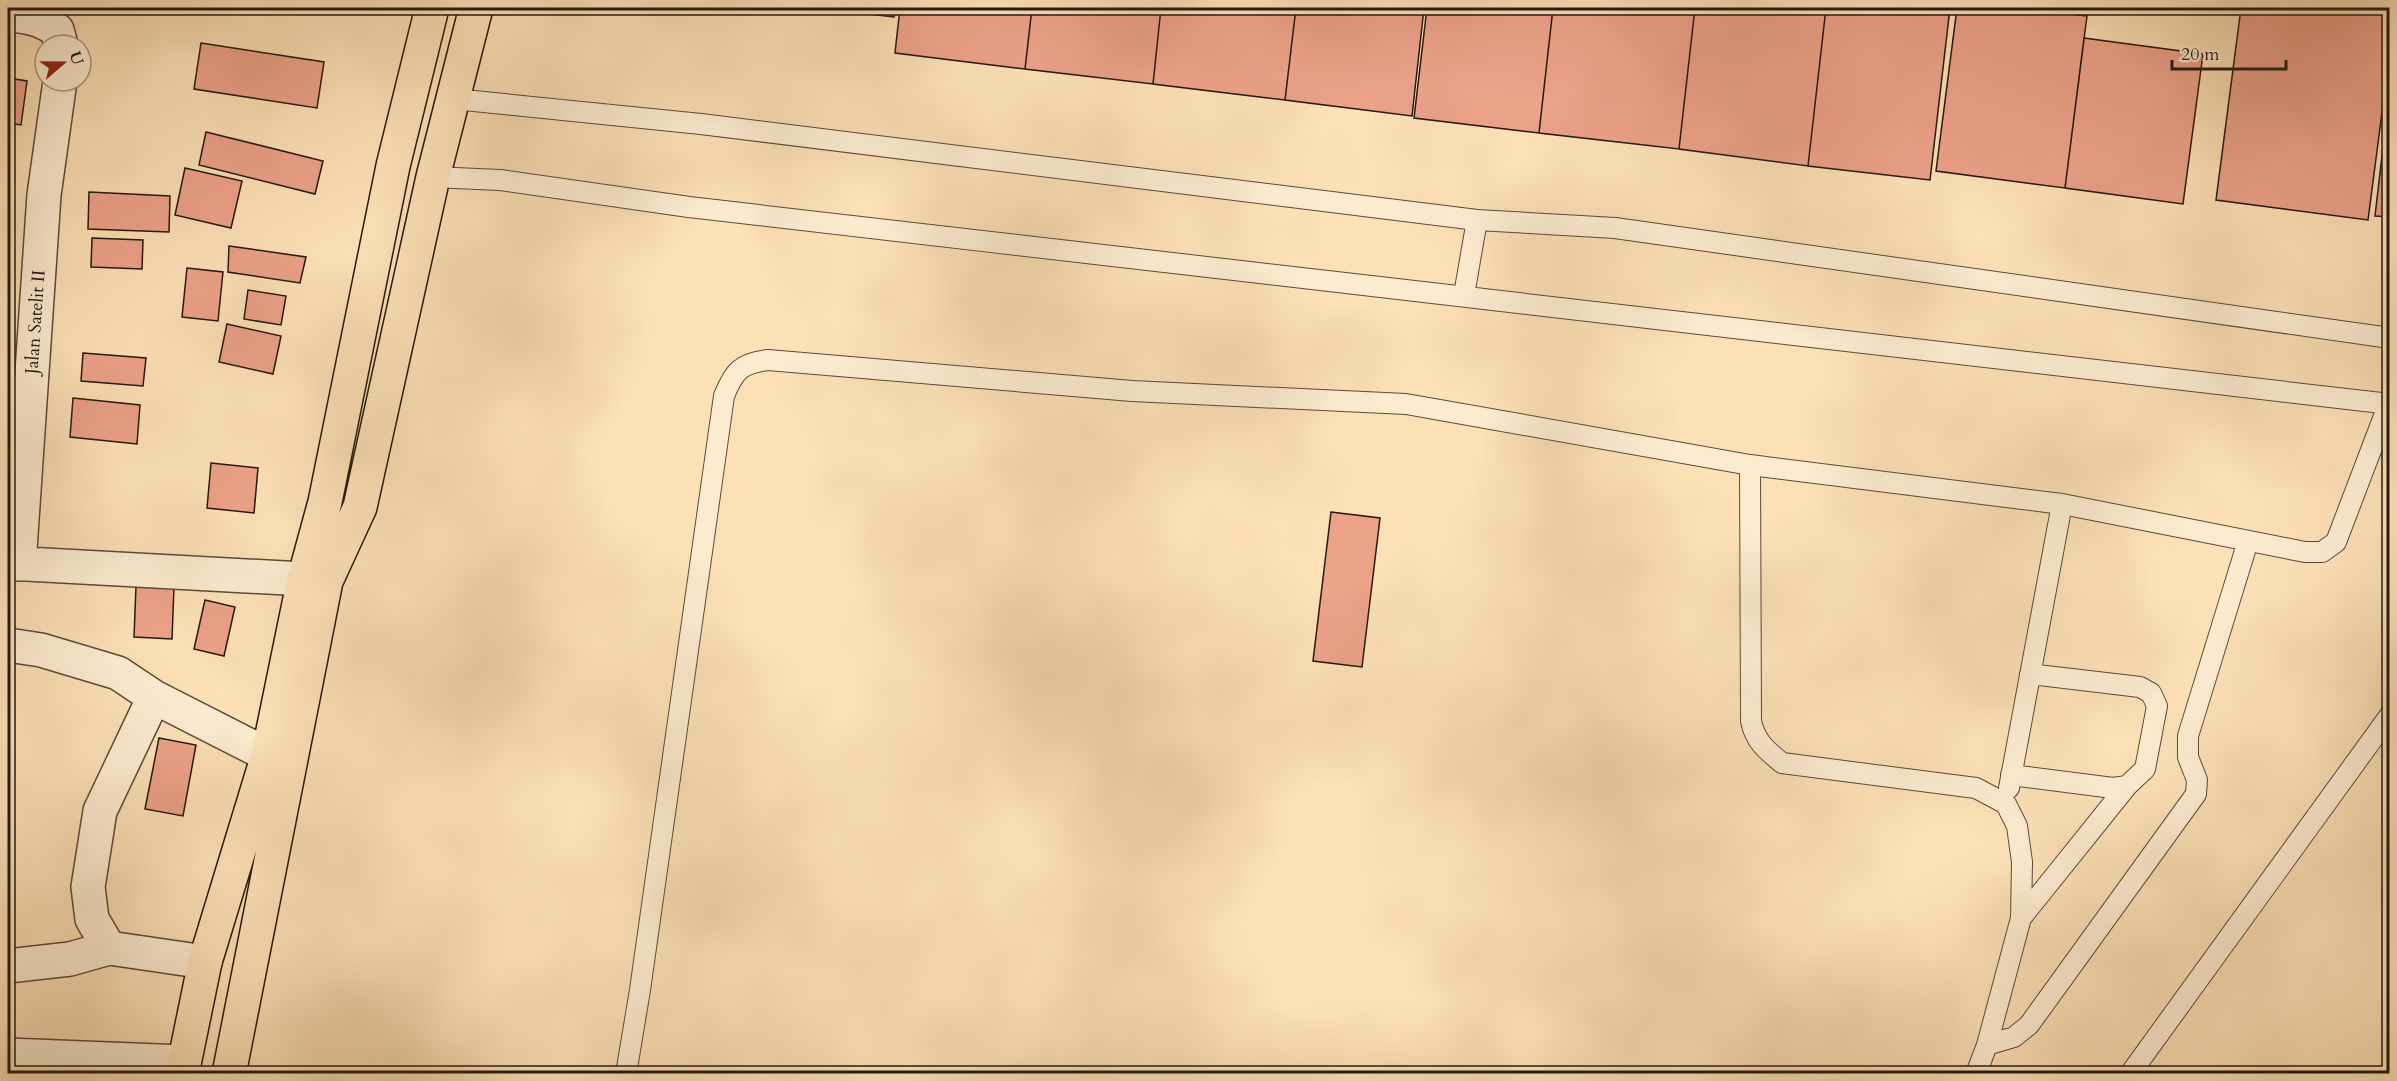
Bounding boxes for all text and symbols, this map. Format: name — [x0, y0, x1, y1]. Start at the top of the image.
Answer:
north arrow — [33, 33, 93, 93]
scale bar — [2172, 33, 2286, 71]
text: 20 m — [2181, 42, 2220, 67]
text: U — [64, 48, 89, 68]
street label: Jalan Satelit II — [19, 269, 52, 378]

